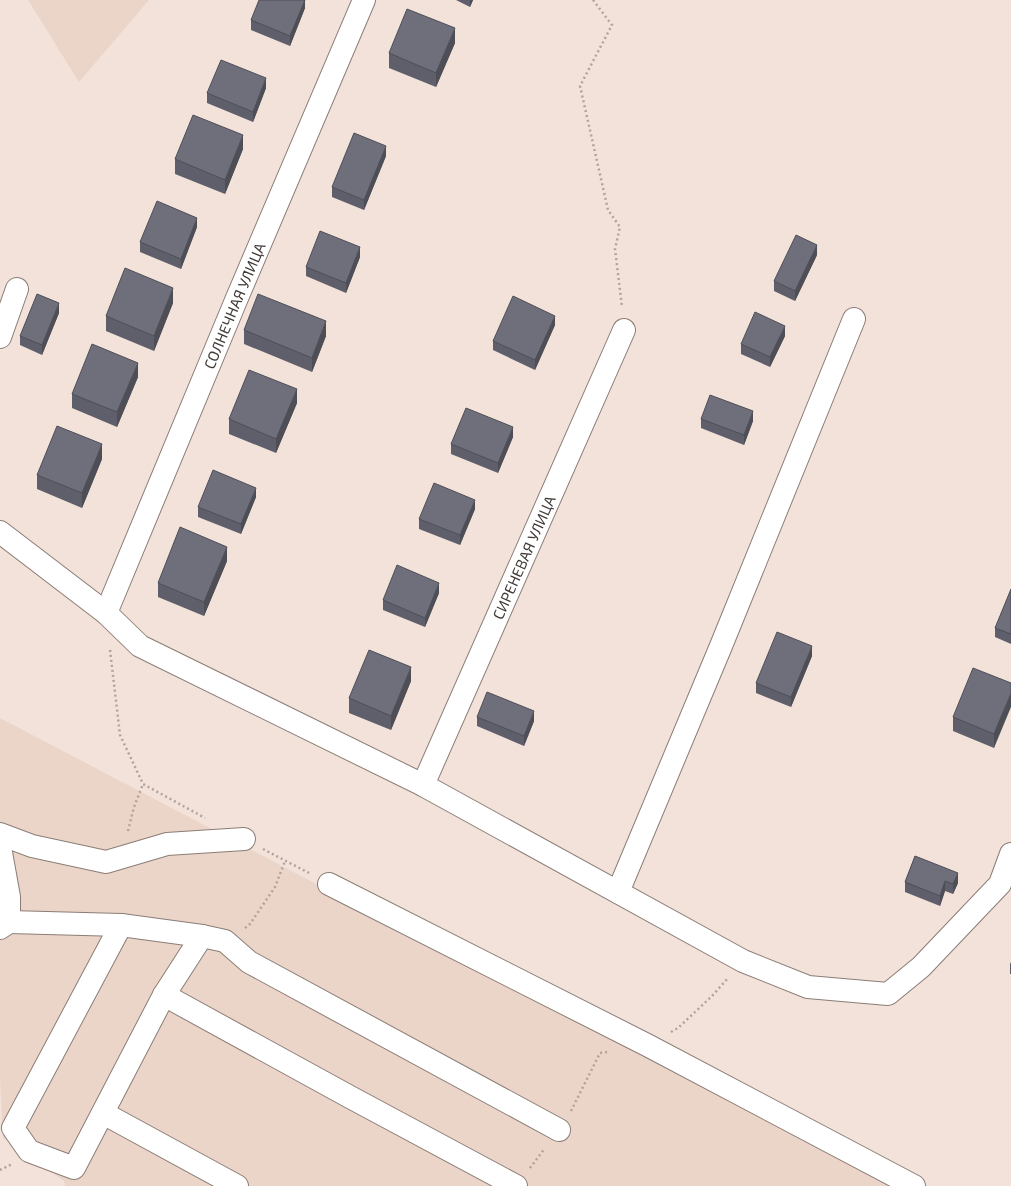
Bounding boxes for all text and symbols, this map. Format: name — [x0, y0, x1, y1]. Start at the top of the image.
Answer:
street label: СОЛНЕЧНАЯ УЛИЦА — [200, 239, 269, 372]
street label: СИРЕНЕВАЯ УЛИЦА — [488, 492, 559, 622]

